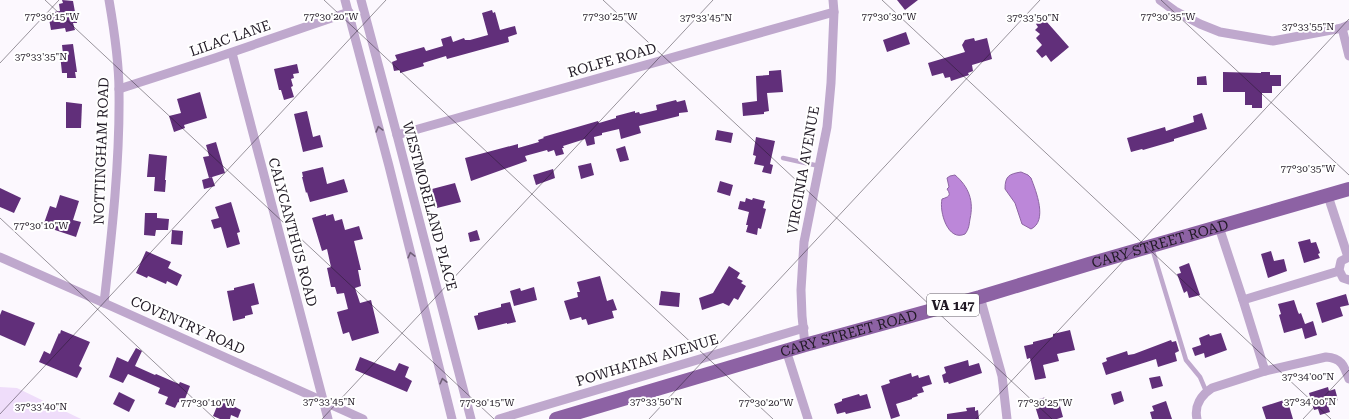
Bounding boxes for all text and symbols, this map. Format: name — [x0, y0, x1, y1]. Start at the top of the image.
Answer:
text: 77°30'15"W — [25, 11, 80, 22]
text: 77°30'20"W — [304, 11, 359, 22]
text: 77°30'25"W — [583, 11, 638, 22]
text: 77°30'30"W — [862, 11, 917, 22]
text: 77°30'35"W — [1141, 11, 1196, 22]
text: 37°33'45"N — [680, 12, 732, 23]
text: 37°33'50"N — [1007, 12, 1059, 23]
street label: LILAC LANE — [187, 17, 273, 59]
text: 37°33'55"N — [1282, 21, 1334, 32]
street label: ROLFE ROAD — [566, 40, 658, 80]
text: 37°33'35"N — [15, 51, 67, 62]
street label: NOTTINGHAM ROAD — [90, 77, 112, 225]
street label: VIRGINIA AVENUE — [784, 105, 822, 235]
street label: WESTMORELAND PLACE — [400, 120, 460, 292]
one-way arrow — [375, 126, 384, 133]
street label: CALYCANTHUS ROAD — [265, 156, 321, 308]
text: 77°30'35"W — [1281, 163, 1336, 174]
street label: CARY STREET ROAD — [1090, 216, 1230, 271]
text: 77°30'10"W — [14, 220, 69, 231]
one-way arrow — [407, 252, 416, 259]
street label: COVENTRY ROAD — [128, 293, 248, 358]
road number: VA 147 — [927, 294, 979, 316]
street label: CARY STREET ROAD — [778, 307, 919, 360]
street label: POWHATAN AVENUE — [574, 331, 720, 389]
text: 37°34'00"N — [1282, 371, 1334, 382]
one-way arrow — [439, 378, 448, 385]
text: 37°33'45"N — [303, 396, 355, 407]
text: 37°33'50"N — [630, 396, 682, 407]
text: 37°34'00"N — [1284, 396, 1336, 407]
text: 77°30'10"W — [181, 397, 236, 408]
text: 77°30'15"W — [460, 397, 515, 408]
text: 77°30'20"W — [739, 397, 794, 408]
text: 77°30'25"W — [1018, 397, 1073, 408]
text: 37°33'40"N — [15, 401, 67, 412]

